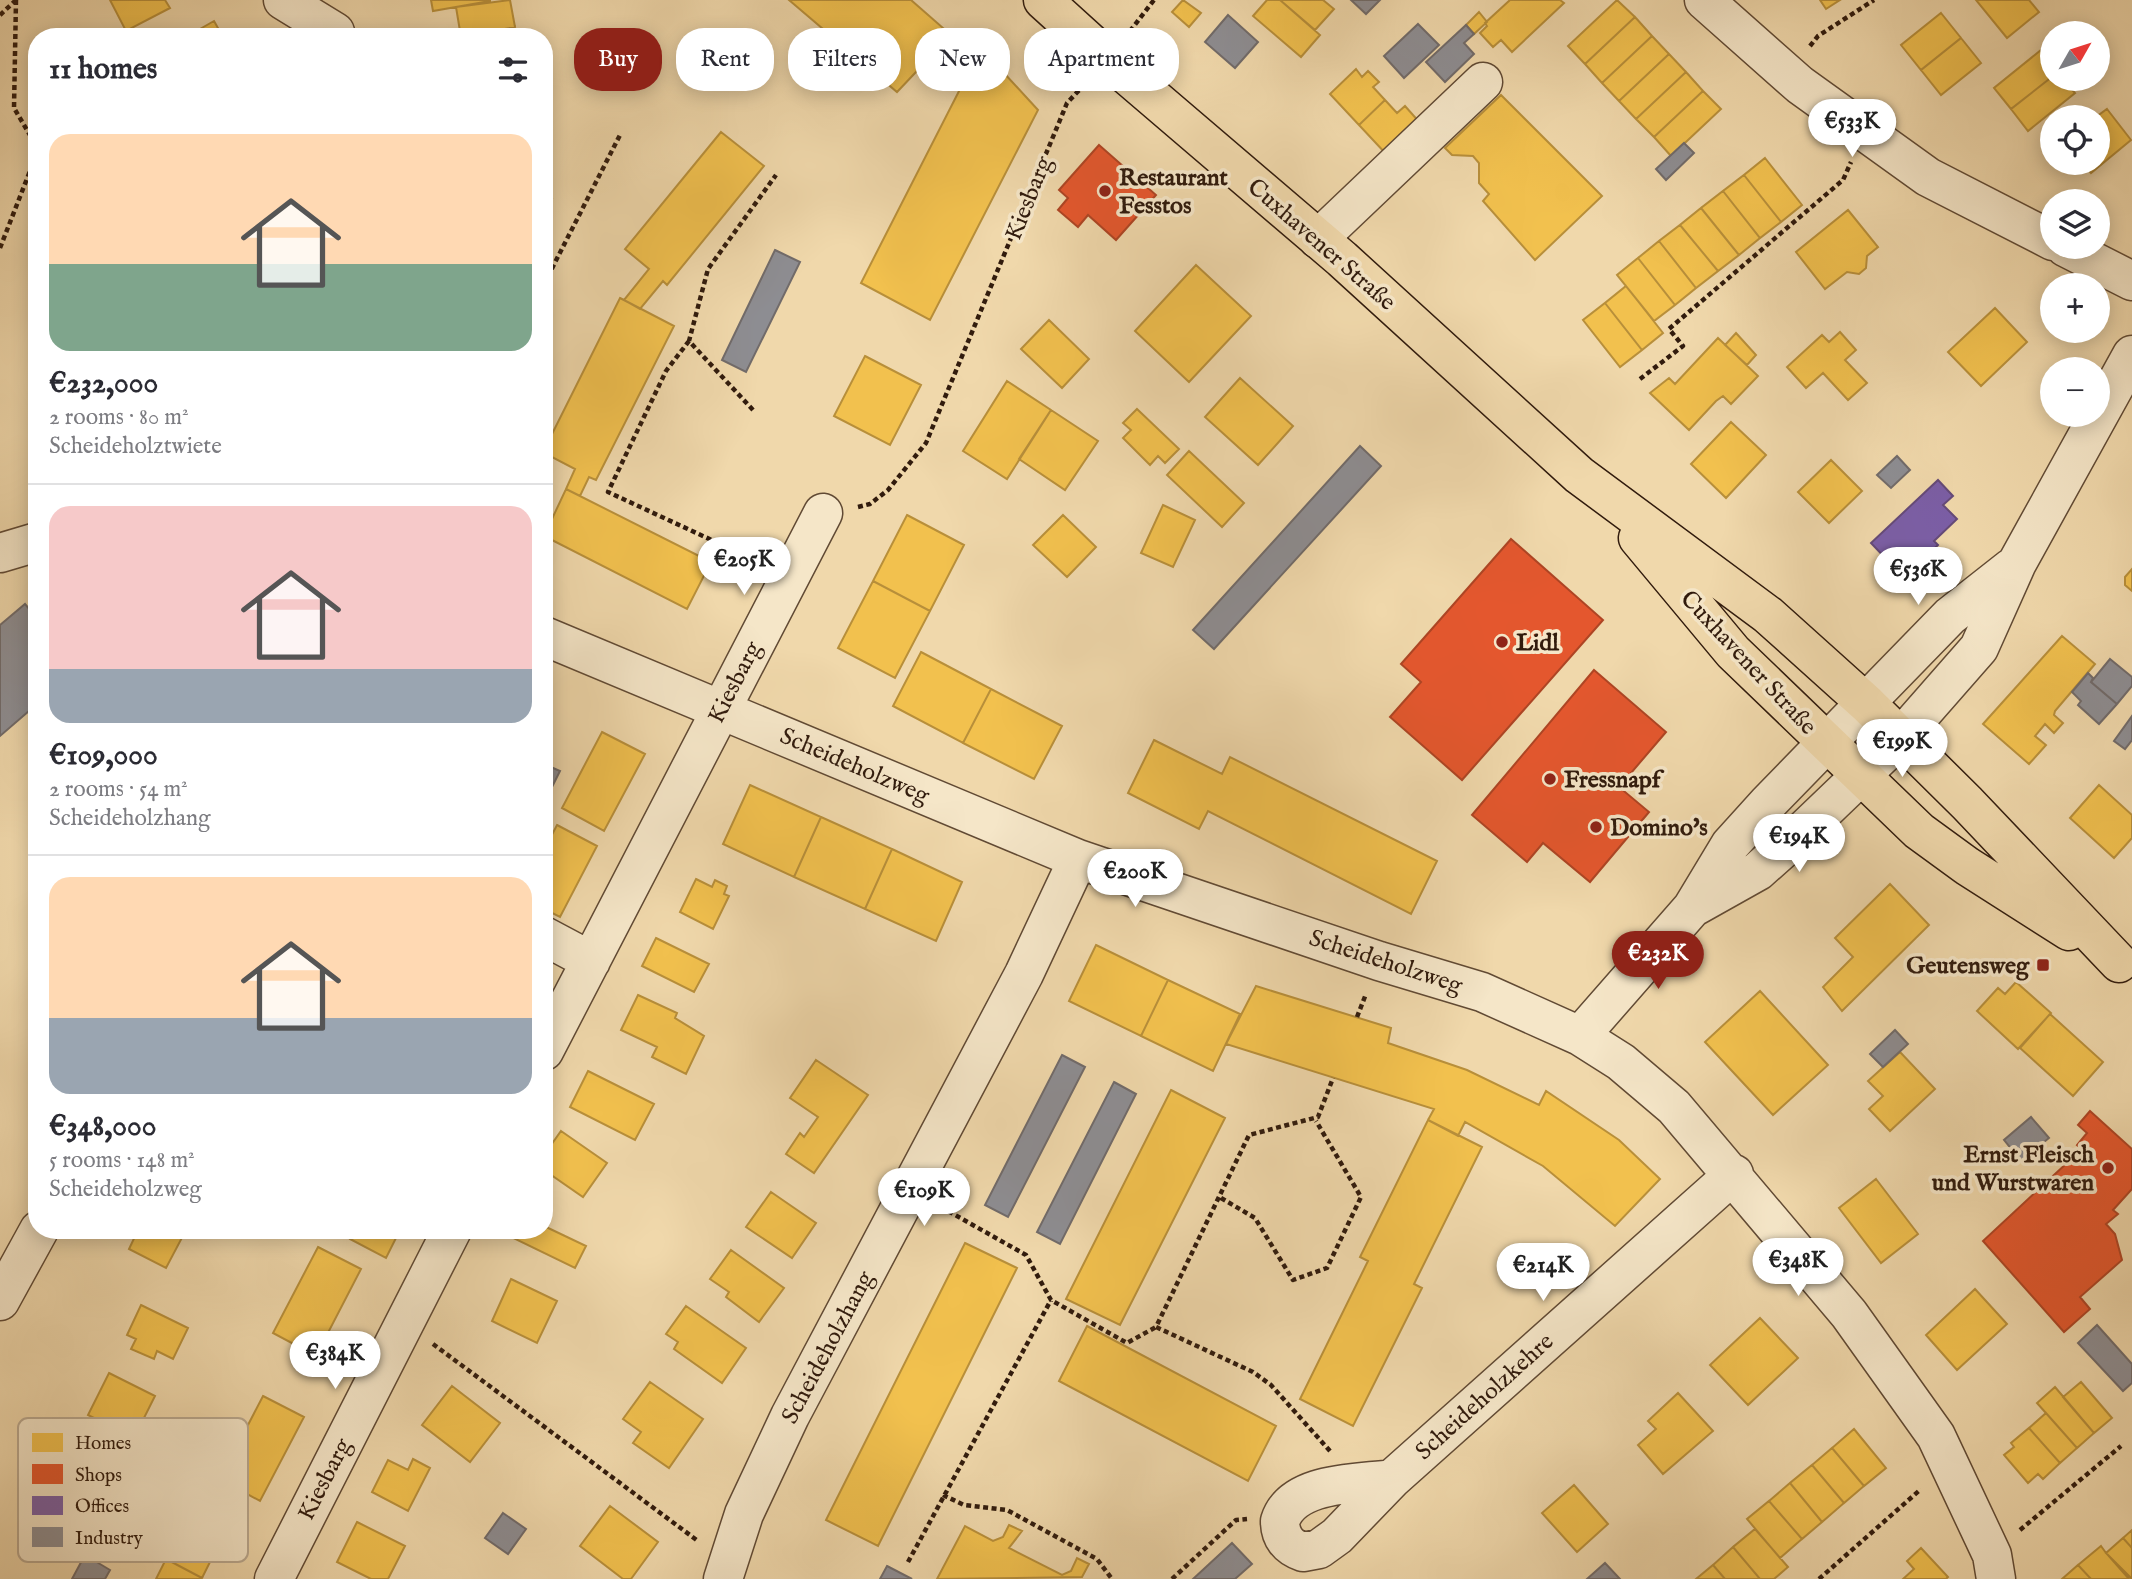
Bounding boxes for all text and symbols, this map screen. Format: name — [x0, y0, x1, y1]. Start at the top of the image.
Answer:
north arrow — [2040, 21, 2110, 91]
map controls — [2040, 21, 2110, 427]
chip: Buy — [574, 28, 662, 91]
chip: Rent — [676, 28, 774, 91]
chip: Filters — [788, 28, 901, 91]
chip: New — [915, 28, 1010, 91]
chip: Apartment — [1024, 28, 1179, 91]
text: 11 homes — [49, 51, 157, 89]
icon: filters — [494, 51, 532, 89]
pin: €533K — [1803, 100, 1901, 159]
button: locate — [2040, 105, 2110, 175]
text: €533K — [1824, 107, 1880, 136]
street label: Kiesbarg — [999, 151, 1061, 245]
place label: Restaurant Fesstos — [1119, 163, 1229, 222]
street label: Cuxhavener Straße — [1240, 172, 1402, 318]
icon: home — [228, 180, 354, 306]
marker: Restaurant Fesstos — [1097, 183, 1113, 199]
button: layers — [2040, 189, 2110, 259]
button: + — [2040, 273, 2110, 343]
button: − — [2040, 357, 2110, 427]
text: €232,000 — [49, 365, 158, 403]
text: 2 rooms · 80 m² — [49, 403, 189, 432]
text: Scheideholztwiete — [49, 432, 222, 461]
pin: €205K — [695, 538, 793, 597]
text: €205K — [714, 545, 774, 574]
pin: €536K — [1869, 548, 1967, 607]
icon: home — [228, 552, 354, 678]
text: €536K — [1890, 555, 1946, 584]
street label: Cuxhavener Straße — [1673, 584, 1823, 742]
place label: Lidl — [1516, 628, 1559, 659]
marker: Lidl — [1494, 634, 1510, 650]
street label: Kiesbarg — [702, 636, 770, 729]
pin: €199K — [1853, 720, 1951, 779]
street label: Scheideholzweg — [775, 721, 935, 812]
text: €199K — [1873, 727, 1931, 756]
text: €109,000 — [49, 737, 158, 775]
place label: Fressnapf — [1564, 765, 1665, 796]
marker: Fressnapf — [1542, 771, 1558, 787]
text: 2 rooms · 54 m² — [49, 775, 188, 804]
text: Scheideholzhang — [49, 804, 211, 833]
place label: Domino's — [1610, 813, 1708, 844]
pin: €194K — [1750, 814, 1848, 874]
marker: Domino's — [1588, 819, 1604, 835]
text: €194K — [1769, 822, 1829, 851]
pin: €200K — [1086, 850, 1184, 909]
text: €200K — [1103, 857, 1167, 886]
icon: home — [228, 923, 354, 1049]
street label: Scheideholzweg — [1305, 923, 1467, 1002]
pin: €232K — [1609, 932, 1707, 991]
text: €232K — [1628, 939, 1688, 968]
place label: Geutensweg — [1906, 951, 2030, 982]
marker: Geutensweg — [2035, 957, 2051, 973]
text: €348,000 — [49, 1108, 156, 1146]
place label: Ernst Fleisch und Wurstwaren — [1932, 1140, 2094, 1199]
text: 5 rooms · 148 m² — [49, 1146, 195, 1175]
marker: Ernst Fleisch und Wurstwaren — [2100, 1160, 2116, 1176]
pin: €109K — [875, 1168, 973, 1228]
text: Scheideholzweg — [49, 1175, 202, 1204]
text: €109K — [894, 1176, 954, 1205]
pin: €348K — [1749, 1238, 1847, 1298]
pin: €214K — [1494, 1244, 1592, 1303]
text: €348K — [1769, 1246, 1828, 1275]
text: €214K — [1513, 1251, 1573, 1280]
street label: Scheideholzhang — [775, 1265, 882, 1429]
street label: Scheideholzkehre — [1409, 1327, 1561, 1468]
pin: €384K — [286, 1332, 384, 1391]
text: €384K — [306, 1339, 365, 1368]
legend — [18, 1418, 248, 1562]
text: Homes — [75, 1432, 131, 1456]
street label: Kiesbarg — [292, 1433, 360, 1526]
text: Shops — [75, 1464, 122, 1488]
text: Offices — [75, 1495, 129, 1519]
text: Industry — [75, 1527, 143, 1551]

